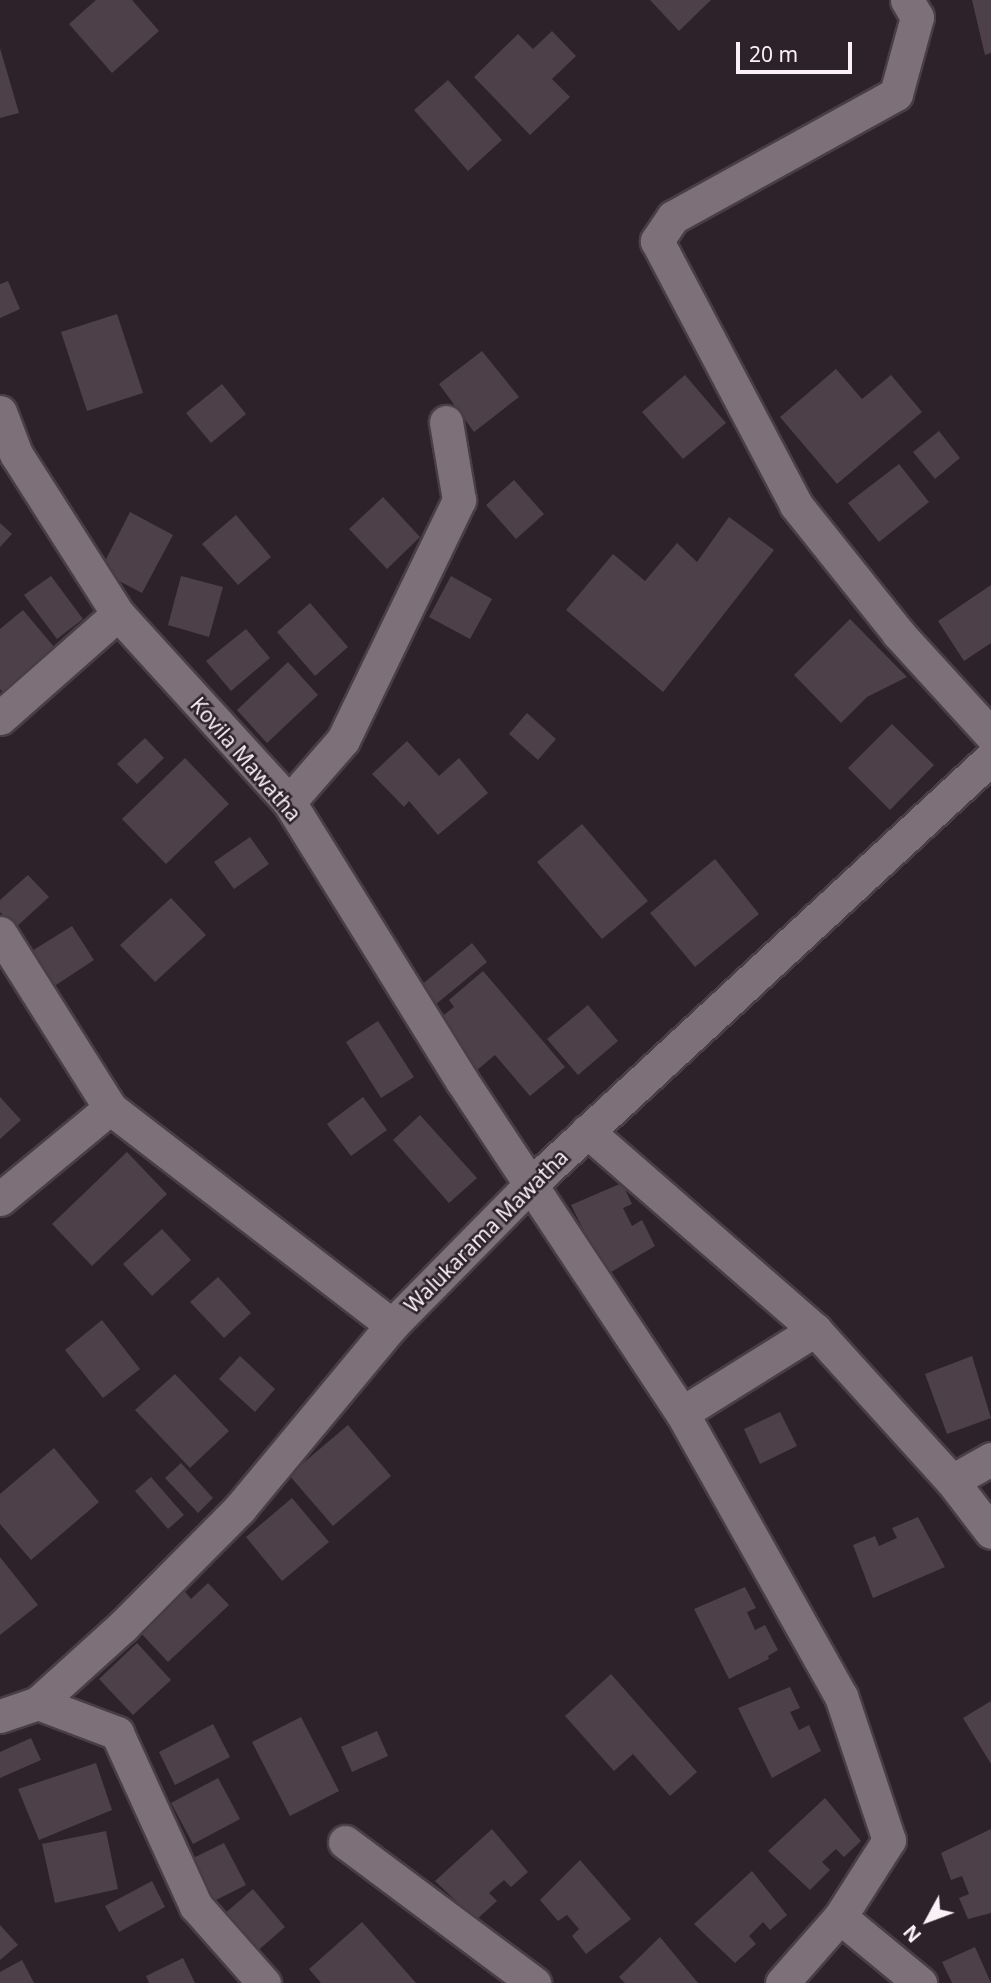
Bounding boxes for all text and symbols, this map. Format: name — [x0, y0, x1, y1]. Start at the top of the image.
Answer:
scale bar — [739, 28, 855, 72]
text: 20 m — [749, 40, 798, 68]
street label: Kovila Mawatha — [185, 692, 307, 826]
street label: Walukarama Mawatha — [399, 1144, 573, 1318]
north arrow — [893, 1885, 963, 1955]
text: N — [897, 1919, 927, 1948]

